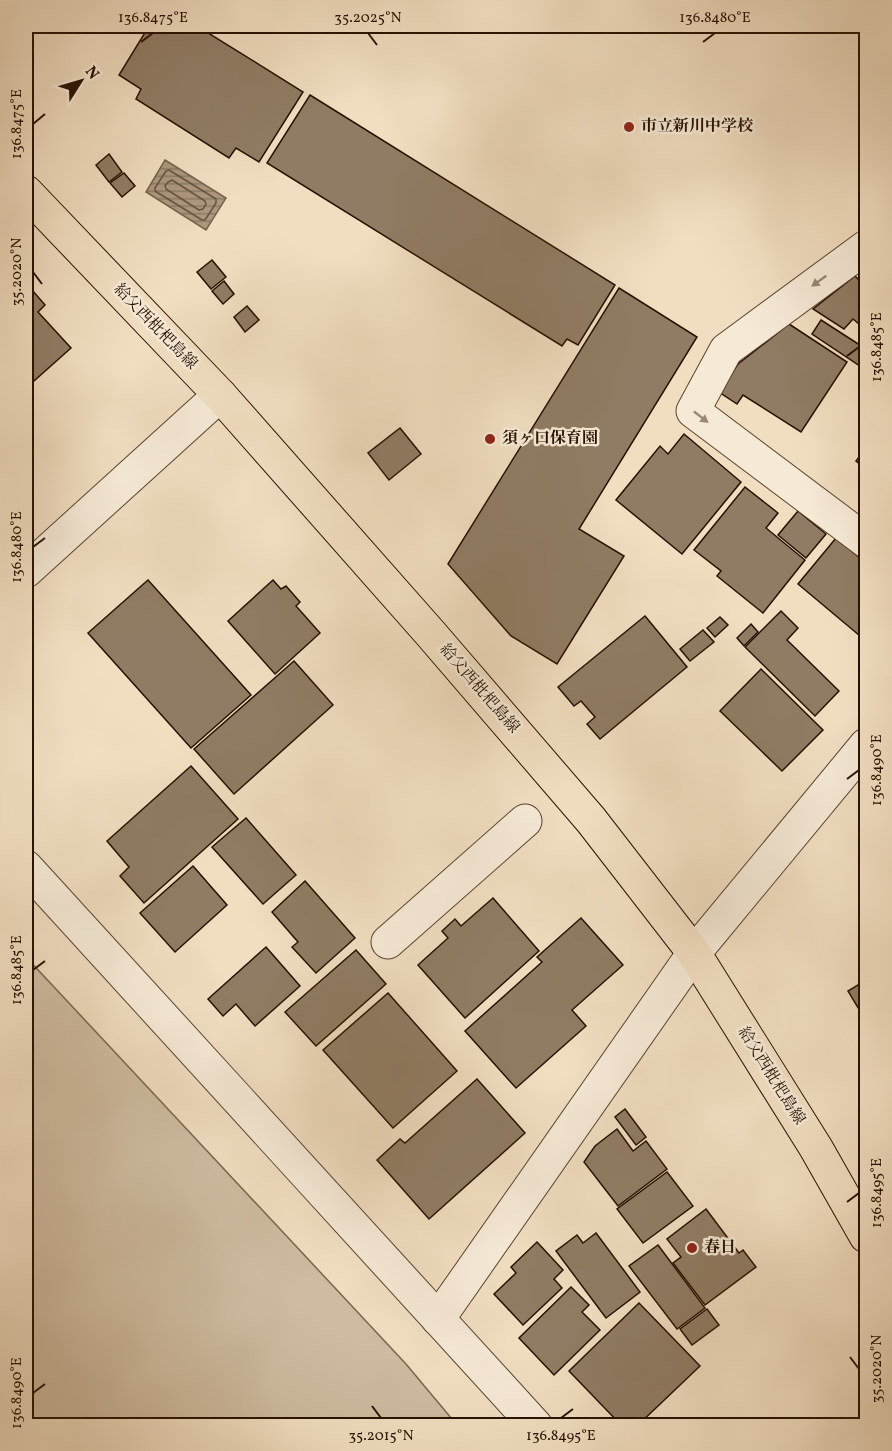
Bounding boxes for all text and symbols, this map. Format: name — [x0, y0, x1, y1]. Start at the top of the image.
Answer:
text: 136.8475°E — [118, 8, 188, 29]
text: 35.2025°N — [334, 8, 402, 29]
text: 136.8480°E — [679, 8, 751, 29]
north arrow — [51, 51, 111, 111]
text: N — [79, 62, 104, 85]
text: 136.8475°E — [7, 89, 28, 159]
place label: 市立新川中学校 — [641, 116, 754, 138]
marker: 市立新川中学校 — [622, 120, 636, 134]
text: 35.2020°N — [7, 238, 28, 306]
one-way arrow — [812, 275, 827, 287]
street label: 給父西枇杷島線 — [108, 279, 202, 375]
text: 136.8485°E — [867, 312, 888, 382]
one-way arrow — [693, 410, 709, 423]
place label: 須ヶ口保育園 — [502, 428, 598, 450]
marker: 須ヶ口保育園 — [483, 432, 497, 446]
text: 136.8480°E — [7, 511, 28, 583]
street label: 給父西枇杷島線 — [434, 640, 524, 738]
text: 136.8490°E — [867, 734, 888, 806]
text: 136.8485°E — [7, 935, 28, 1005]
street label: 給父西枇杷島線 — [732, 1023, 810, 1129]
text: 136.8495°E — [867, 1158, 888, 1228]
place label: 春日 — [704, 1237, 736, 1259]
marker: 春日 — [685, 1241, 699, 1255]
text: 35.2020°N — [867, 1335, 888, 1403]
text: 136.8490°E — [7, 1357, 28, 1429]
text: 35.2015°N — [348, 1426, 414, 1447]
text: 136.8495°E — [526, 1426, 596, 1447]

